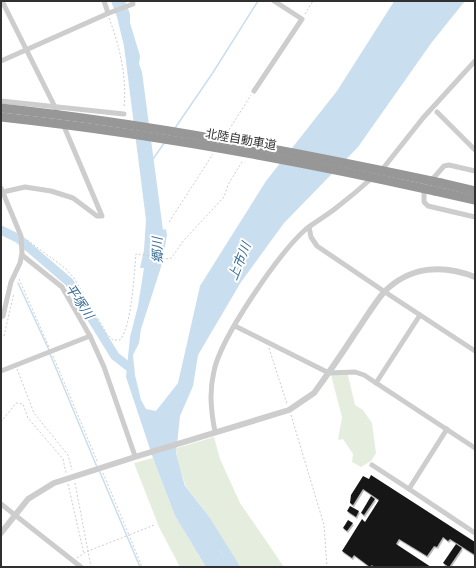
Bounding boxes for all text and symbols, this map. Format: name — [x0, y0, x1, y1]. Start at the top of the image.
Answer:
street label: 北陸自動車道 — [204, 125, 278, 153]
water label: 郷川 — [149, 235, 165, 263]
water label: 上市川 — [224, 238, 254, 282]
water label: 平塚川 — [62, 280, 99, 323]

